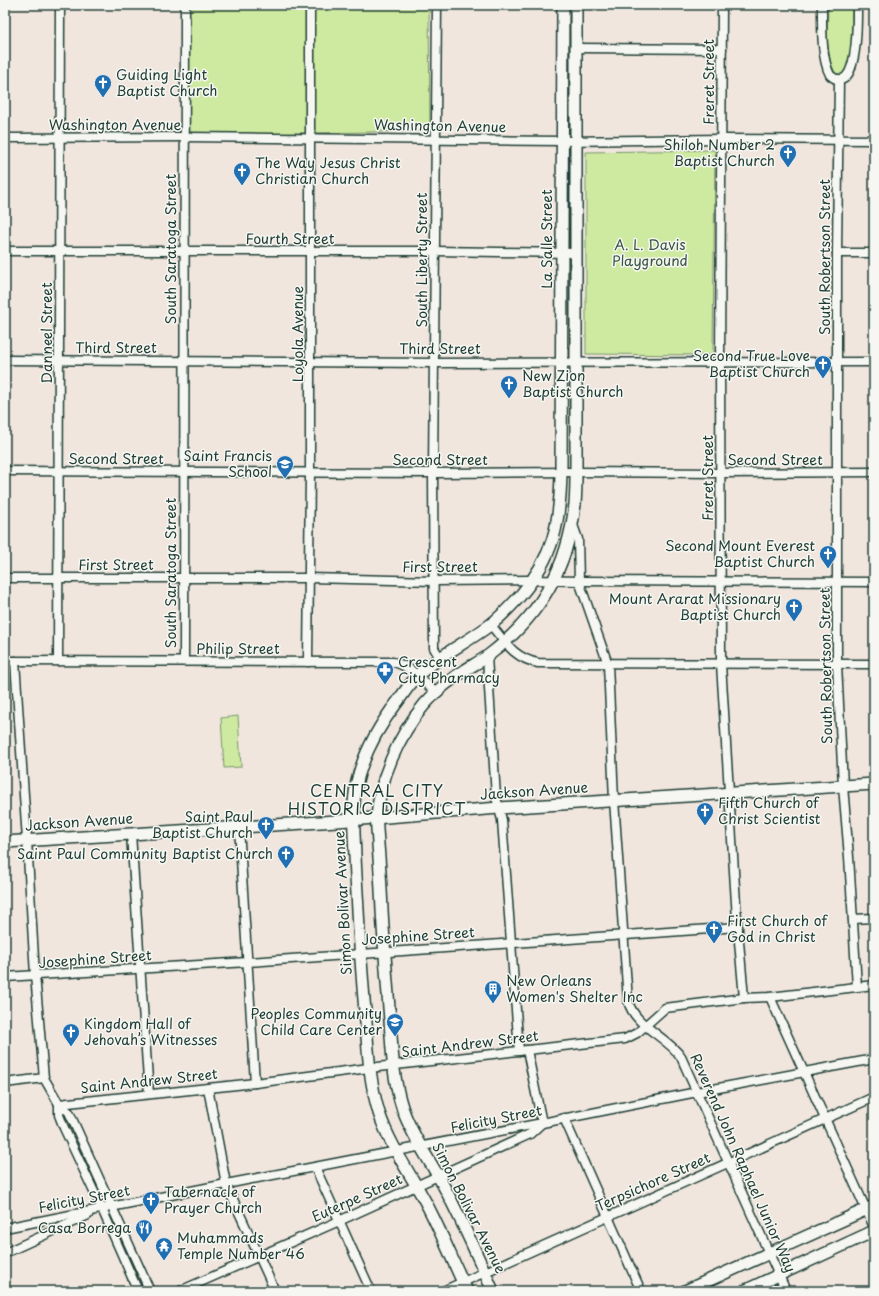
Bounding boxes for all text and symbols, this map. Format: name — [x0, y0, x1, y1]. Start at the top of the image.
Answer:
street label: Freret Street — [698, 39, 719, 125]
place label: Guiding Light Baptist Church — [116, 64, 217, 101]
church icon: Guiding Light Baptist Church — [93, 73, 113, 98]
street label: Washington Avenue — [49, 114, 182, 135]
street label: Washington Avenue — [374, 114, 507, 137]
place label: Shiloh Number 2 Baptist Church — [664, 134, 775, 171]
church icon: Shiloh Number 2 Baptist Church — [778, 143, 798, 168]
place label: The Way Jesus Christ Christian Church — [255, 152, 401, 189]
church icon: The Way Jesus Christ Christian Church — [232, 161, 252, 186]
street label: South Saratoga Street — [160, 174, 181, 324]
street label: South Robertson Street — [814, 179, 835, 335]
street label: La Salle Street — [536, 189, 557, 289]
street label: South Liberty Street — [411, 192, 432, 327]
street label: Fourth Street — [246, 228, 335, 249]
park label: A. L. Davis Playground — [612, 234, 688, 271]
street label: Danneel Street — [36, 282, 57, 384]
street label: Loyola Avenue — [287, 285, 308, 382]
street label: Third Street — [75, 337, 157, 358]
street label: Third Street — [399, 338, 481, 359]
place label: Second True Love Baptist Church — [693, 345, 810, 382]
church icon: Second True Love Baptist Church — [813, 354, 833, 379]
place label: New Zion Baptist Church — [522, 365, 623, 402]
church icon: New Zion Baptist Church — [499, 374, 519, 399]
street label: Freret Street — [697, 435, 718, 521]
place label: Saint Francis School — [184, 445, 272, 482]
street label: Second Street — [68, 448, 164, 469]
street label: Second Street — [392, 449, 488, 470]
street label: Second Street — [727, 449, 823, 470]
school or university icon: Saint Francis School — [275, 454, 295, 479]
street label: South Saratoga Street — [160, 498, 181, 648]
place label: Second Mount Everest Baptist Church — [665, 535, 815, 572]
church icon: Second Mount Everest Baptist Church — [818, 544, 838, 569]
street label: First Street — [78, 554, 154, 575]
street label: First Street — [402, 556, 478, 577]
street label: South Robertson Street — [814, 587, 837, 744]
place label: Mount Ararat Missionary Baptist Church — [609, 588, 781, 625]
church icon: Mount Ararat Missionary Baptist Church — [784, 597, 804, 622]
street label: Philip Street — [196, 638, 280, 659]
place label: Crescent City Pharmacy — [398, 651, 500, 688]
pharmacy icon: Crescent City Pharmacy — [375, 660, 395, 685]
street label: Jackson Avenue — [479, 776, 589, 805]
district label: CENTRAL CITY HISTORIC DISTRICT — [288, 778, 466, 820]
place label: Fifth Church of Christ Scientist — [718, 792, 821, 829]
church icon: Fifth Church of Christ Scientist — [695, 801, 715, 826]
place label: Saint Paul Baptist Church — [152, 806, 253, 843]
street label: Jackson Avenue — [24, 807, 134, 836]
church icon: Saint Paul Baptist Church — [256, 815, 276, 840]
street label: Simon Bolivar Avenue — [328, 830, 357, 976]
place label: Saint Paul Community Baptist Church — [17, 843, 273, 864]
church icon: Saint Paul Community Baptist Church — [276, 844, 296, 869]
place label: First Church of God in Christ — [727, 910, 828, 947]
church icon: First Church of God in Christ — [704, 919, 724, 944]
street label: Josephine Street — [361, 921, 476, 950]
street label: Josephine Street — [38, 944, 153, 973]
place label: New Orleans Women's Shelter Inc — [506, 970, 643, 1007]
building icon: New Orleans Women's Shelter Inc — [483, 979, 503, 1004]
place label: Peoples Community Child Care Center — [250, 1003, 382, 1040]
school or university icon: Peoples Community Child Care Center — [385, 1012, 405, 1037]
place label: Kingdom Hall of Jehovah’s Witnesses — [84, 1013, 218, 1050]
church icon: Kingdom Hall of Jehovah’s Witnesses — [61, 1022, 81, 1047]
street label: Saint Andrew Street — [400, 1025, 540, 1062]
street label: Reverend John Raphael Junior Way — [685, 1050, 801, 1276]
street label: Saint Andrew Street — [79, 1063, 219, 1098]
street label: Felicity Street — [448, 1099, 544, 1138]
street label: Simon Bolivar Avenue — [427, 1139, 512, 1277]
street label: Terpsichore Street — [592, 1147, 714, 1216]
street label: Euterpe Street — [308, 1168, 406, 1227]
street label: Felicity Street — [36, 1179, 132, 1218]
place label: Tabernacle of Prayer Church — [164, 1181, 262, 1218]
church icon: Tabernacle of Prayer Church — [141, 1190, 161, 1215]
place label: Casa Borrega — [38, 1217, 131, 1238]
restaurant icon: Casa Borrega — [134, 1218, 154, 1243]
place label: Muhammads Temple Number 46 — [177, 1227, 305, 1264]
temple icon: Muhammads Temple Number 46 — [154, 1236, 174, 1261]

